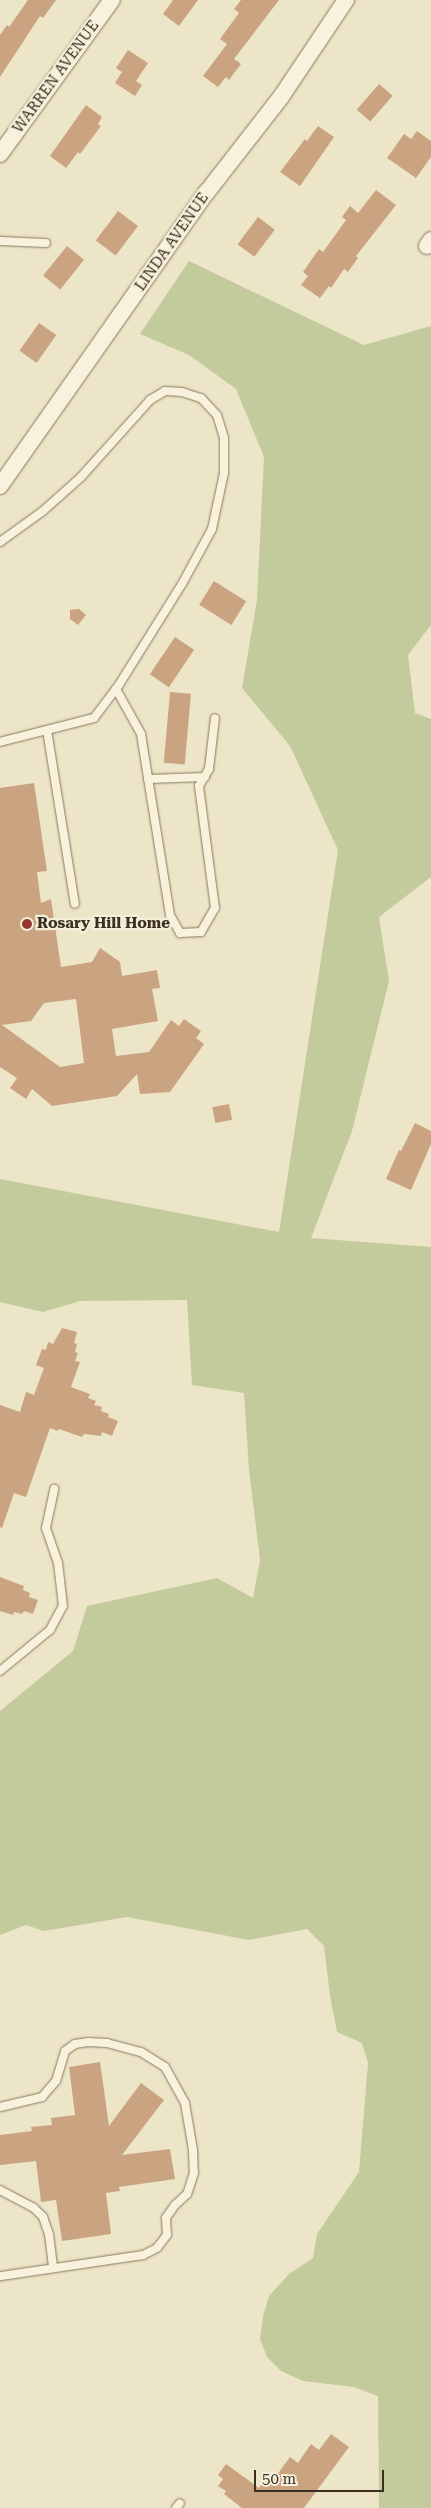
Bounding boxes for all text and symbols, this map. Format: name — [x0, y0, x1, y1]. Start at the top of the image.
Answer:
street label: WARREN AVENUE — [9, 17, 103, 137]
street label: LINDA AVENUE — [131, 189, 213, 295]
place label: Rosary Hill Home — [37, 915, 170, 933]
marker: Rosary Hill Home — [21, 918, 33, 930]
scale bar — [256, 2460, 386, 2492]
text: 50 m — [262, 2470, 296, 2488]

